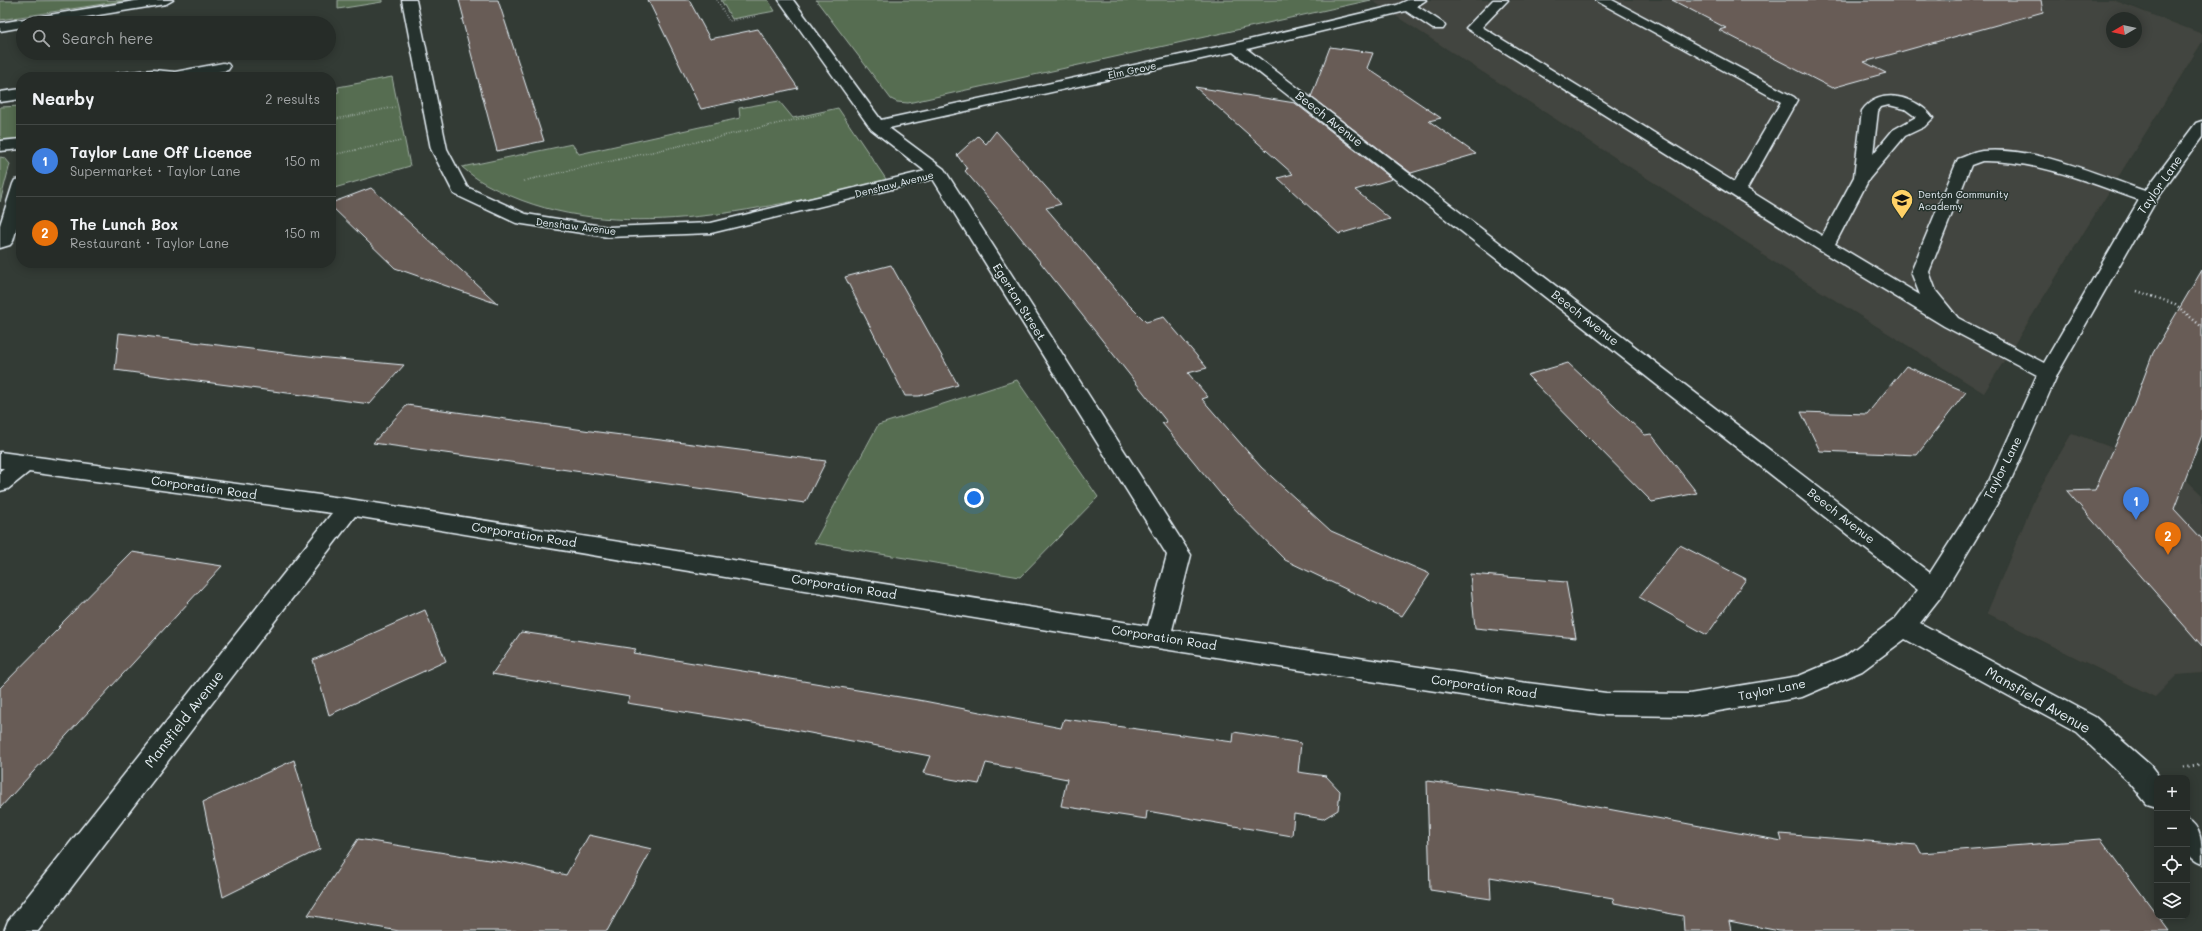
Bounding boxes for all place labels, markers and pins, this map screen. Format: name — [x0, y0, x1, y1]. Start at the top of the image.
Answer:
school or university icon: Denton Community Academy — [1889, 187, 1915, 220]
place label: Denton Community Academy — [1918, 187, 2008, 213]
pin: 1 — [2123, 487, 2149, 520]
pin: 2 — [2155, 522, 2181, 555]

